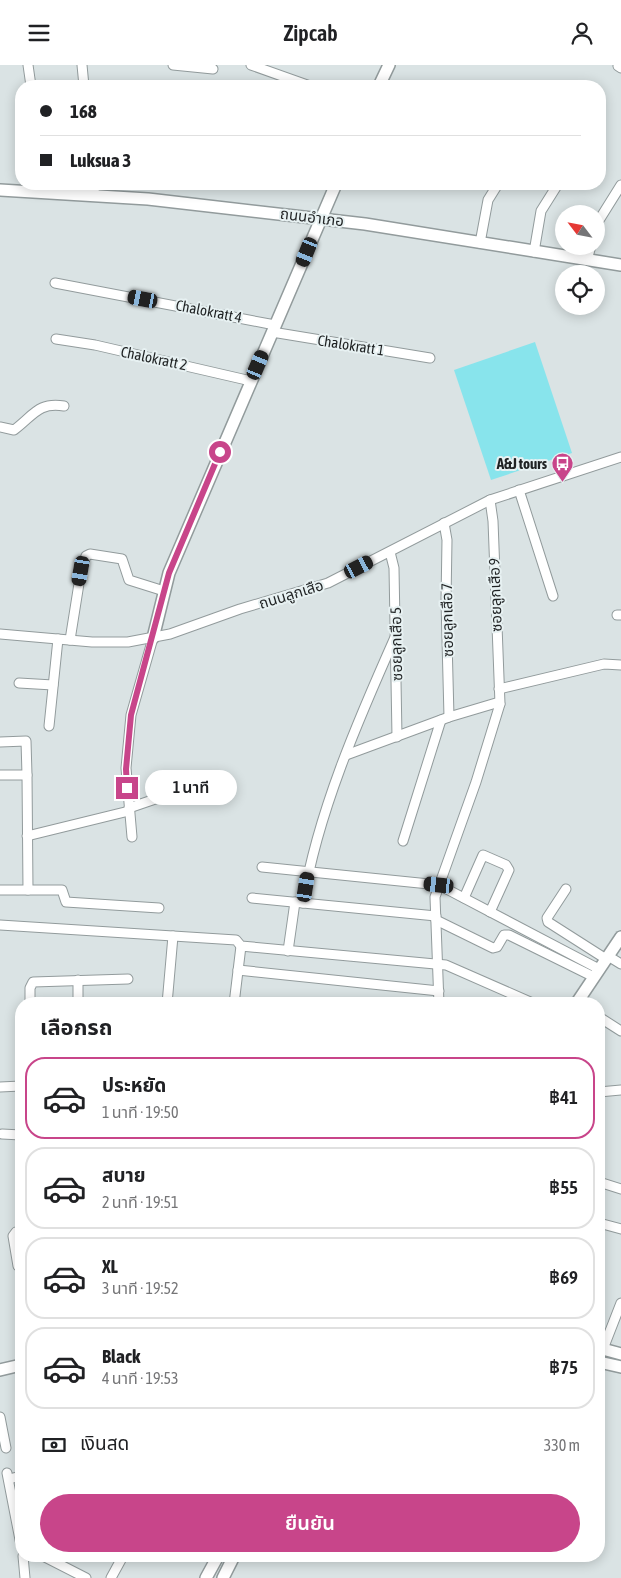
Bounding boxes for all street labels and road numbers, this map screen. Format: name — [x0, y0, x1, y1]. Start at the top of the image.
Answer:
street label: ถนนอำเภอ — [279, 205, 345, 229]
street label: Chalokratt 4 — [174, 296, 244, 326]
street label: Chalokratt 1 — [316, 331, 386, 359]
street label: Chalokratt 2 — [119, 343, 189, 373]
street label: ซอยลูกเสือ 9 — [485, 558, 506, 632]
street label: ถนนลูกเสือ — [257, 576, 326, 613]
street label: ซอยลูกเสือ 7 — [438, 583, 457, 657]
street label: ซอยลูกเสือ 5 — [387, 607, 406, 681]

